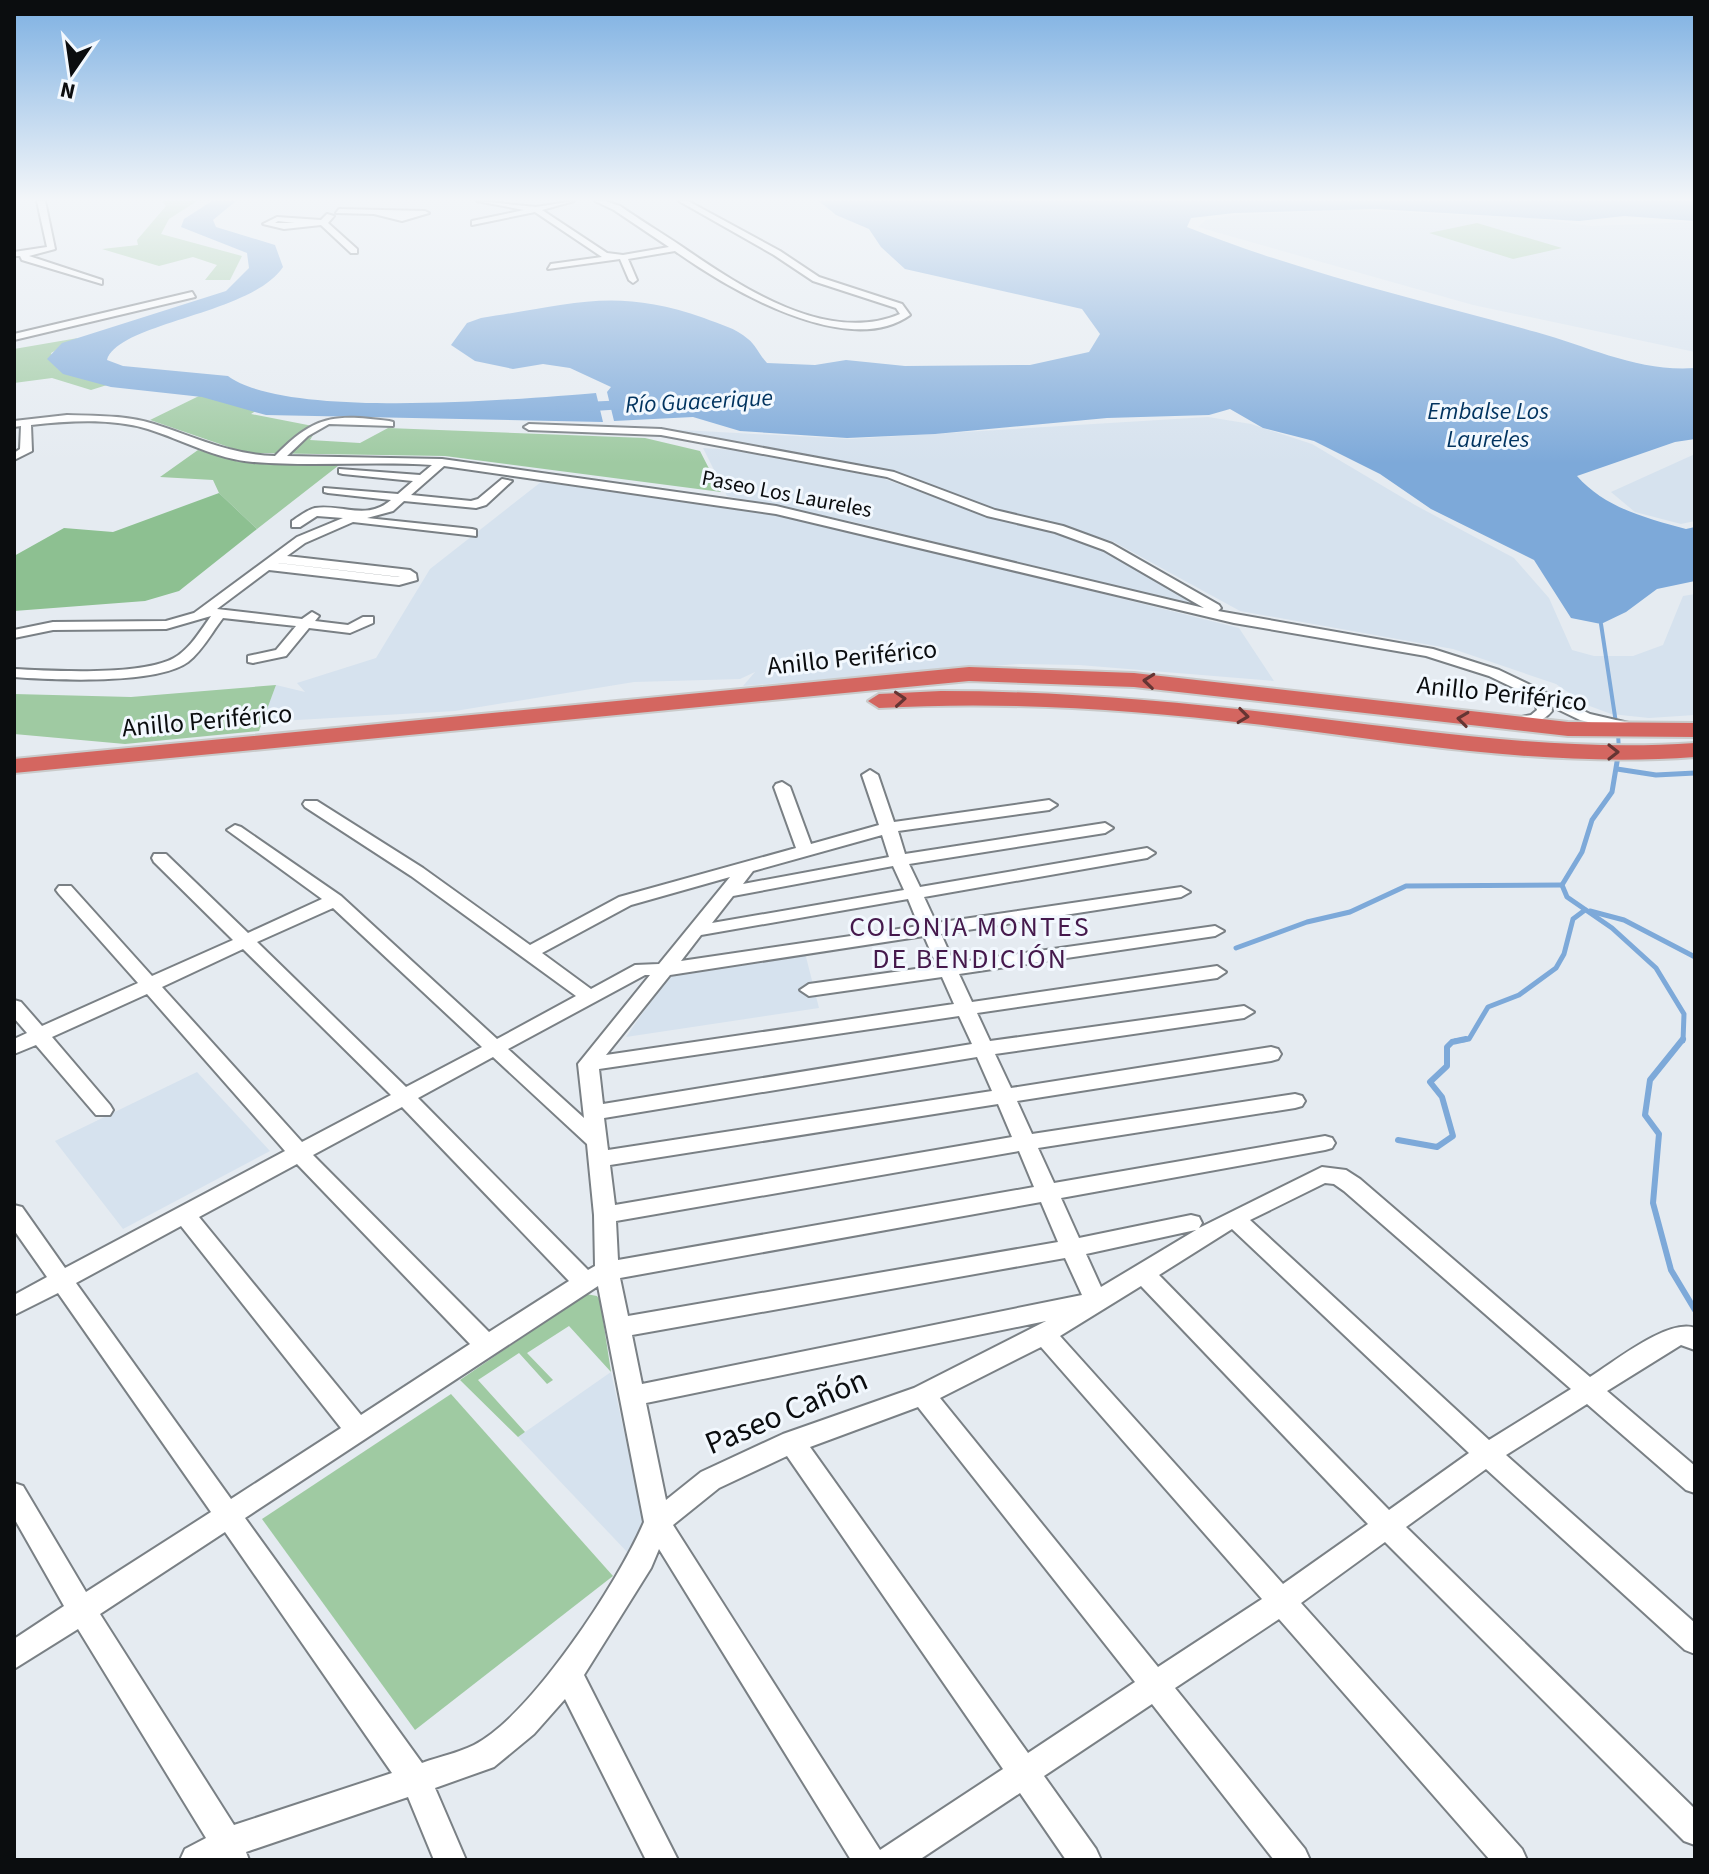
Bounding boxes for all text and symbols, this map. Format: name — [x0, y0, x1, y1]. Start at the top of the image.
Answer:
north arrow — [32, 32, 112, 112]
text: N — [57, 73, 78, 108]
water label: Río Guacerique — [624, 380, 774, 423]
water label: Embalse Los Laureles — [1427, 394, 1549, 457]
street label: Paseo Los Laureles — [699, 462, 875, 526]
street label: Anillo Periférico — [765, 630, 939, 685]
street label: Anillo Periférico — [1415, 666, 1589, 721]
one-way arrow — [1142, 673, 1155, 690]
one-way arrow — [894, 691, 907, 708]
street label: Anillo Periférico — [120, 695, 294, 746]
one-way arrow — [1237, 707, 1250, 724]
one-way arrow — [1456, 710, 1469, 727]
one-way arrow — [1607, 743, 1620, 761]
district label: COLONIA MONTES DE BENDICIÓN — [849, 907, 1091, 979]
street label: Paseo Cañón — [698, 1357, 875, 1467]

